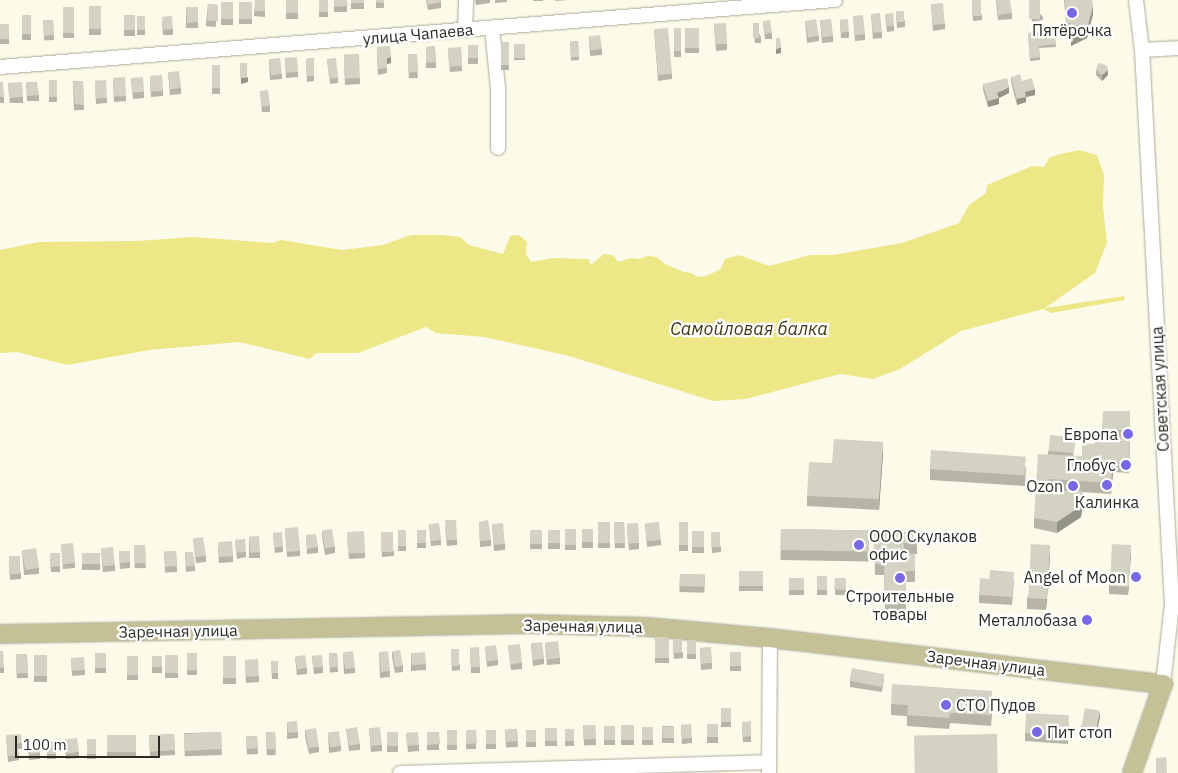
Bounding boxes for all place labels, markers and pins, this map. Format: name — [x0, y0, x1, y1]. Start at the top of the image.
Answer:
marker: Пятёрочка — [1066, 7, 1078, 19]
place label: Пятёрочка — [1032, 20, 1112, 40]
place label: Европа — [1064, 424, 1118, 444]
marker: Европа — [1122, 428, 1134, 440]
place label: Глобус — [1066, 455, 1116, 475]
marker: Глобус — [1120, 459, 1132, 471]
place label: Ozon — [1026, 476, 1063, 496]
marker: Калинка — [1101, 479, 1113, 491]
marker: Ozon — [1067, 480, 1079, 492]
place label: Калинка — [1075, 492, 1139, 512]
place label: ООО Скулаков офис — [869, 526, 977, 564]
marker: ООО Скулаков офис — [853, 539, 865, 551]
place label: Angel of Moon — [1024, 567, 1126, 587]
marker: Angel of Moon — [1130, 571, 1142, 583]
marker: Строительные товары — [894, 572, 906, 584]
place label: Строительные товары — [846, 586, 954, 624]
place label: Металлобаза — [978, 610, 1077, 630]
marker: Металлобаза — [1081, 614, 1093, 626]
place label: СТО Пудов — [956, 695, 1036, 715]
marker: СТО Пудов — [940, 699, 952, 711]
place label: Пит стоп — [1047, 722, 1112, 742]
marker: Пит стоп — [1031, 726, 1043, 738]

